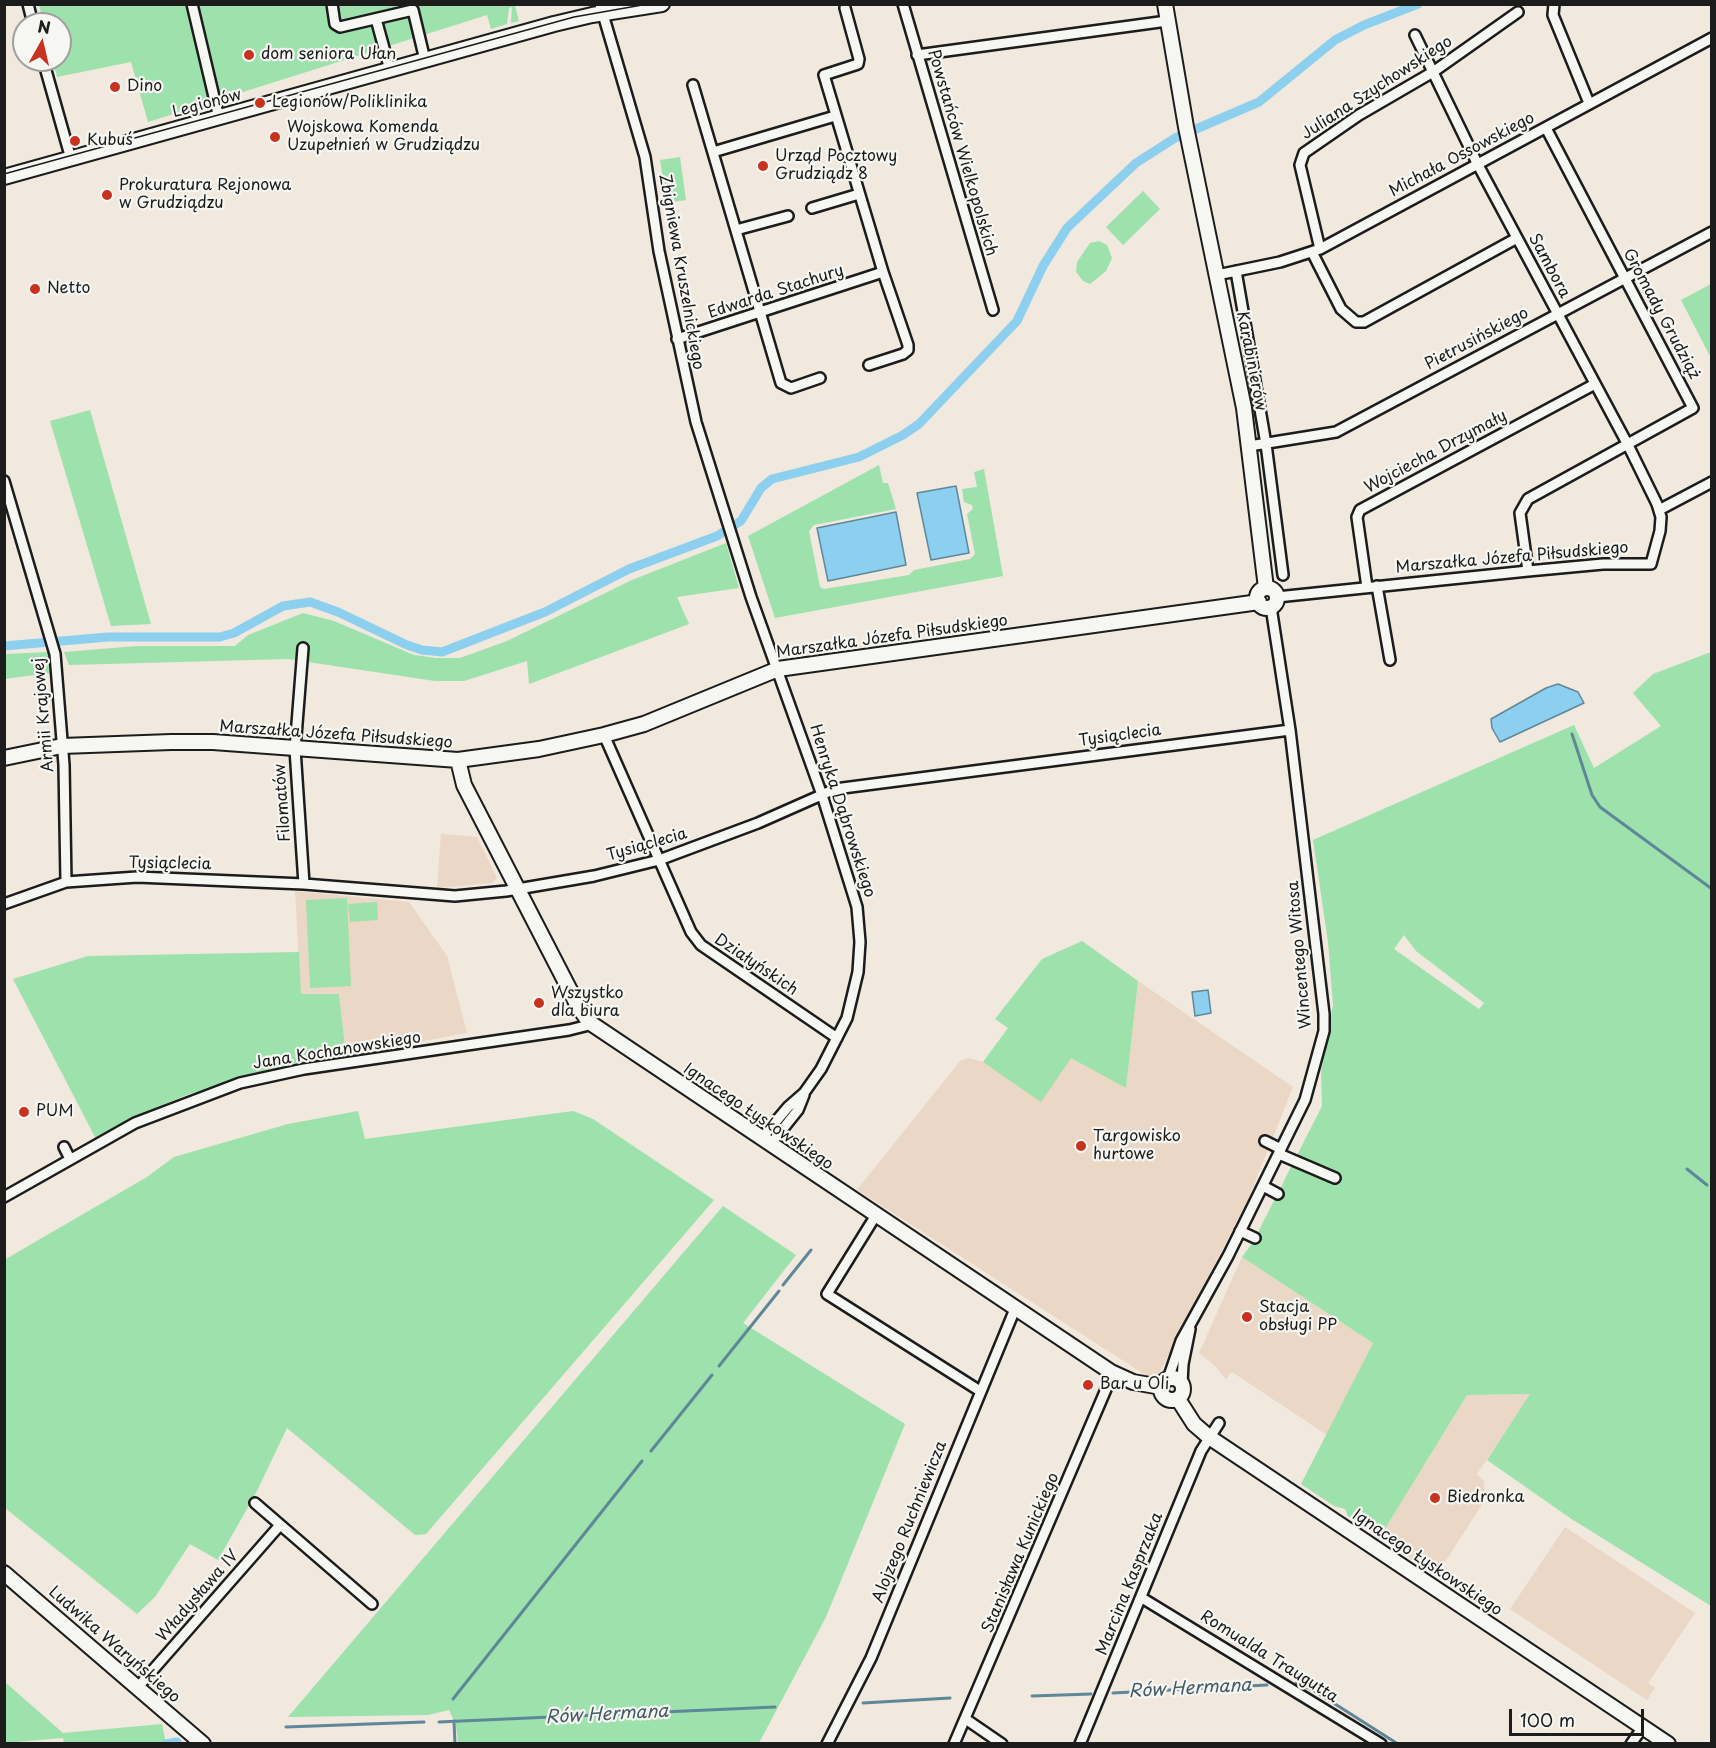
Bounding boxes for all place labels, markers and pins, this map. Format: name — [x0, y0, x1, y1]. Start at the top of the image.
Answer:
place label: dom seniora Ułan — [261, 45, 396, 65]
marker: dom seniora Ułan — [242, 48, 256, 62]
place label: Dino — [127, 77, 162, 97]
marker: Dino — [108, 80, 122, 94]
place label: Legionów/Poliklinika — [272, 93, 427, 113]
marker: Legionów/Poliklinika — [253, 96, 267, 110]
place label: Wojskowa Komenda Uzupełnień w Grudziądzu — [287, 118, 480, 156]
marker: Wojskowa Komenda Uzupełnień w Grudziądzu — [268, 130, 282, 144]
place label: Kubuś — [87, 131, 133, 151]
marker: Kubuś — [68, 134, 82, 148]
place label: Urząd Pocztowy Grudziądz 8 — [775, 147, 897, 185]
marker: Urząd Pocztowy Grudziądz 8 — [756, 159, 770, 173]
place label: Prokuratura Rejonowa w Grudziądzu — [119, 176, 291, 214]
marker: Prokuratura Rejonowa w Grudziądzu — [100, 188, 114, 202]
place label: Netto — [47, 279, 90, 299]
marker: Netto — [28, 282, 42, 296]
place label: Wszystko dla biura — [551, 984, 624, 1022]
marker: Wszystko dla biura — [532, 996, 546, 1010]
place label: PUM — [36, 1102, 74, 1122]
marker: PUM — [17, 1105, 31, 1119]
place label: Targowisko hurtowe — [1093, 1127, 1181, 1165]
marker: Targowisko hurtowe — [1074, 1139, 1088, 1153]
place label: Stacja obsługi PP — [1259, 1298, 1337, 1336]
marker: Stacja obsługi PP — [1240, 1310, 1254, 1324]
place label: Bar u Oli — [1100, 1375, 1169, 1395]
marker: Bar u Oli — [1081, 1378, 1095, 1392]
place label: Biedronka — [1447, 1488, 1525, 1508]
marker: Biedronka — [1428, 1491, 1442, 1505]

